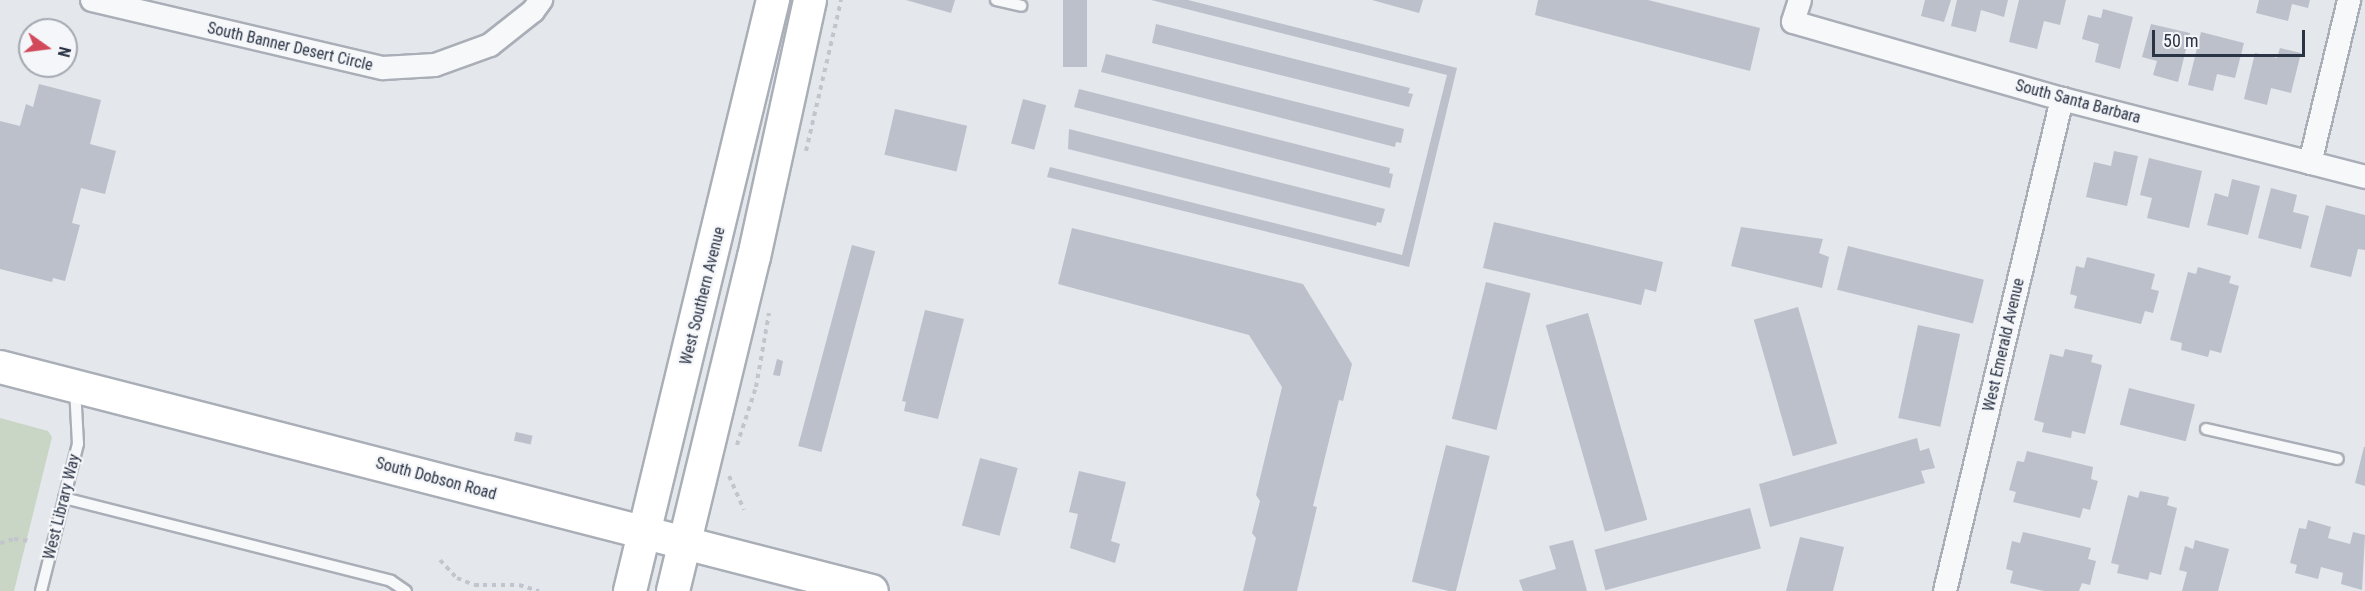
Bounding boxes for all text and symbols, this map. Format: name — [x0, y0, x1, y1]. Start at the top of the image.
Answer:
north arrow — [18, 18, 78, 78]
scale bar — [2155, 18, 2308, 56]
street label: South Banner Desert Circle — [205, 19, 375, 75]
text: 50 m — [2163, 30, 2198, 51]
text: N — [54, 45, 74, 59]
street label: South Santa Barbara — [2013, 76, 2143, 128]
street label: West Southern Avenue — [677, 225, 729, 367]
street label: West Emerald Avenue — [1979, 276, 2029, 414]
street label: West Library Way — [40, 452, 84, 562]
street label: South Dobson Road — [374, 454, 498, 504]

